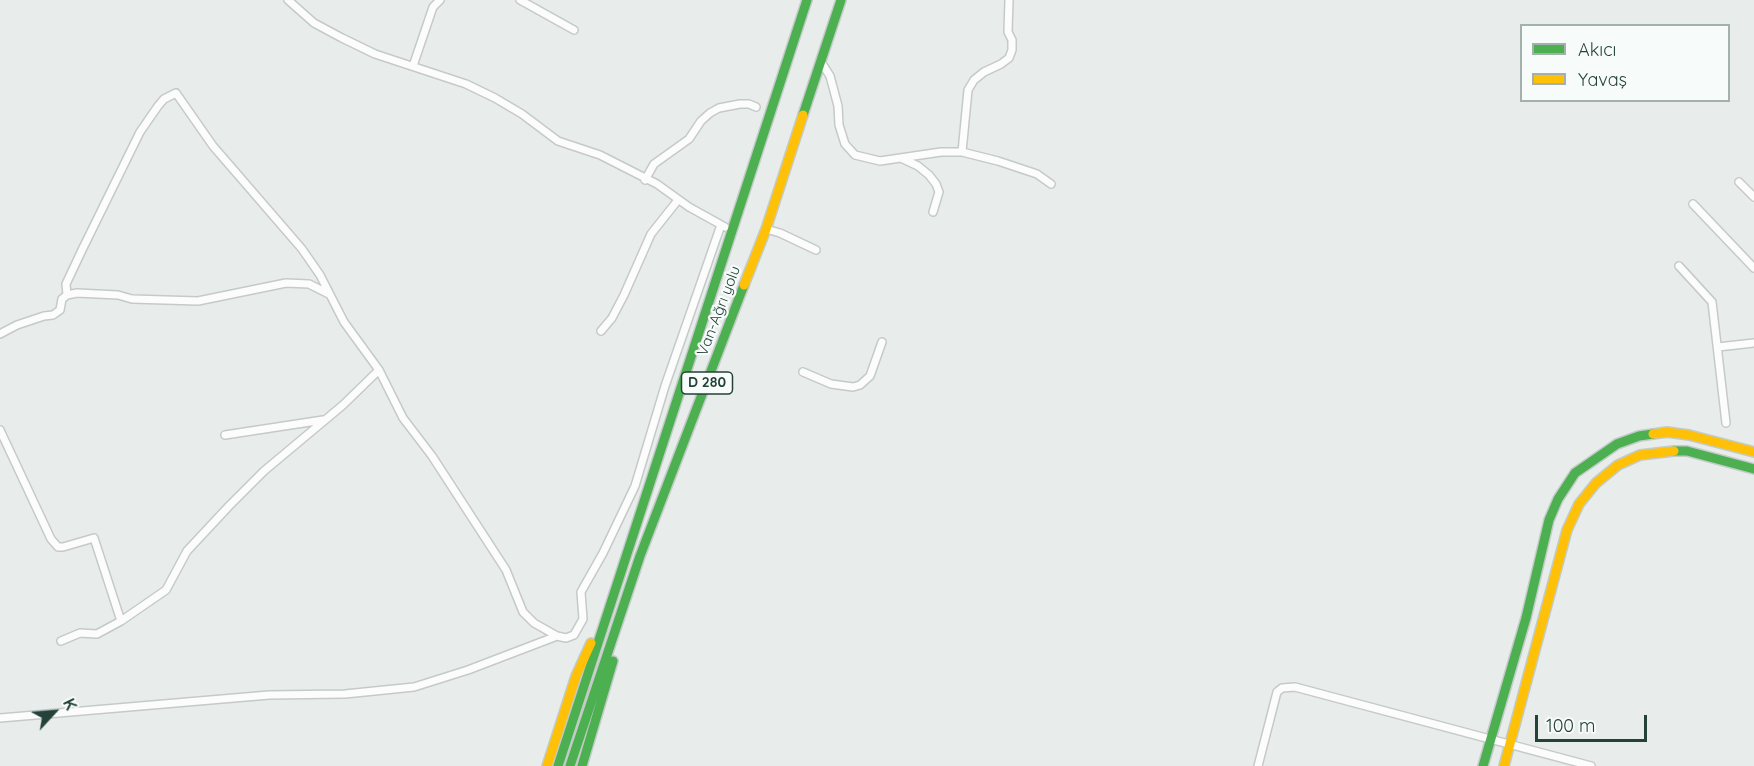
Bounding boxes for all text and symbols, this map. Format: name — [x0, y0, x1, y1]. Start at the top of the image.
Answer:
legend — [1520, 24, 1730, 102]
text: Akıcı — [1578, 38, 1616, 61]
text: Yavaş — [1578, 68, 1627, 91]
street label: Van-Ağrı yolu — [694, 263, 744, 359]
road number: D 280 — [682, 372, 732, 394]
north arrow — [24, 682, 84, 742]
text: K — [59, 695, 81, 713]
scale bar — [1538, 703, 1650, 741]
text: 100 m — [1546, 714, 1595, 737]

